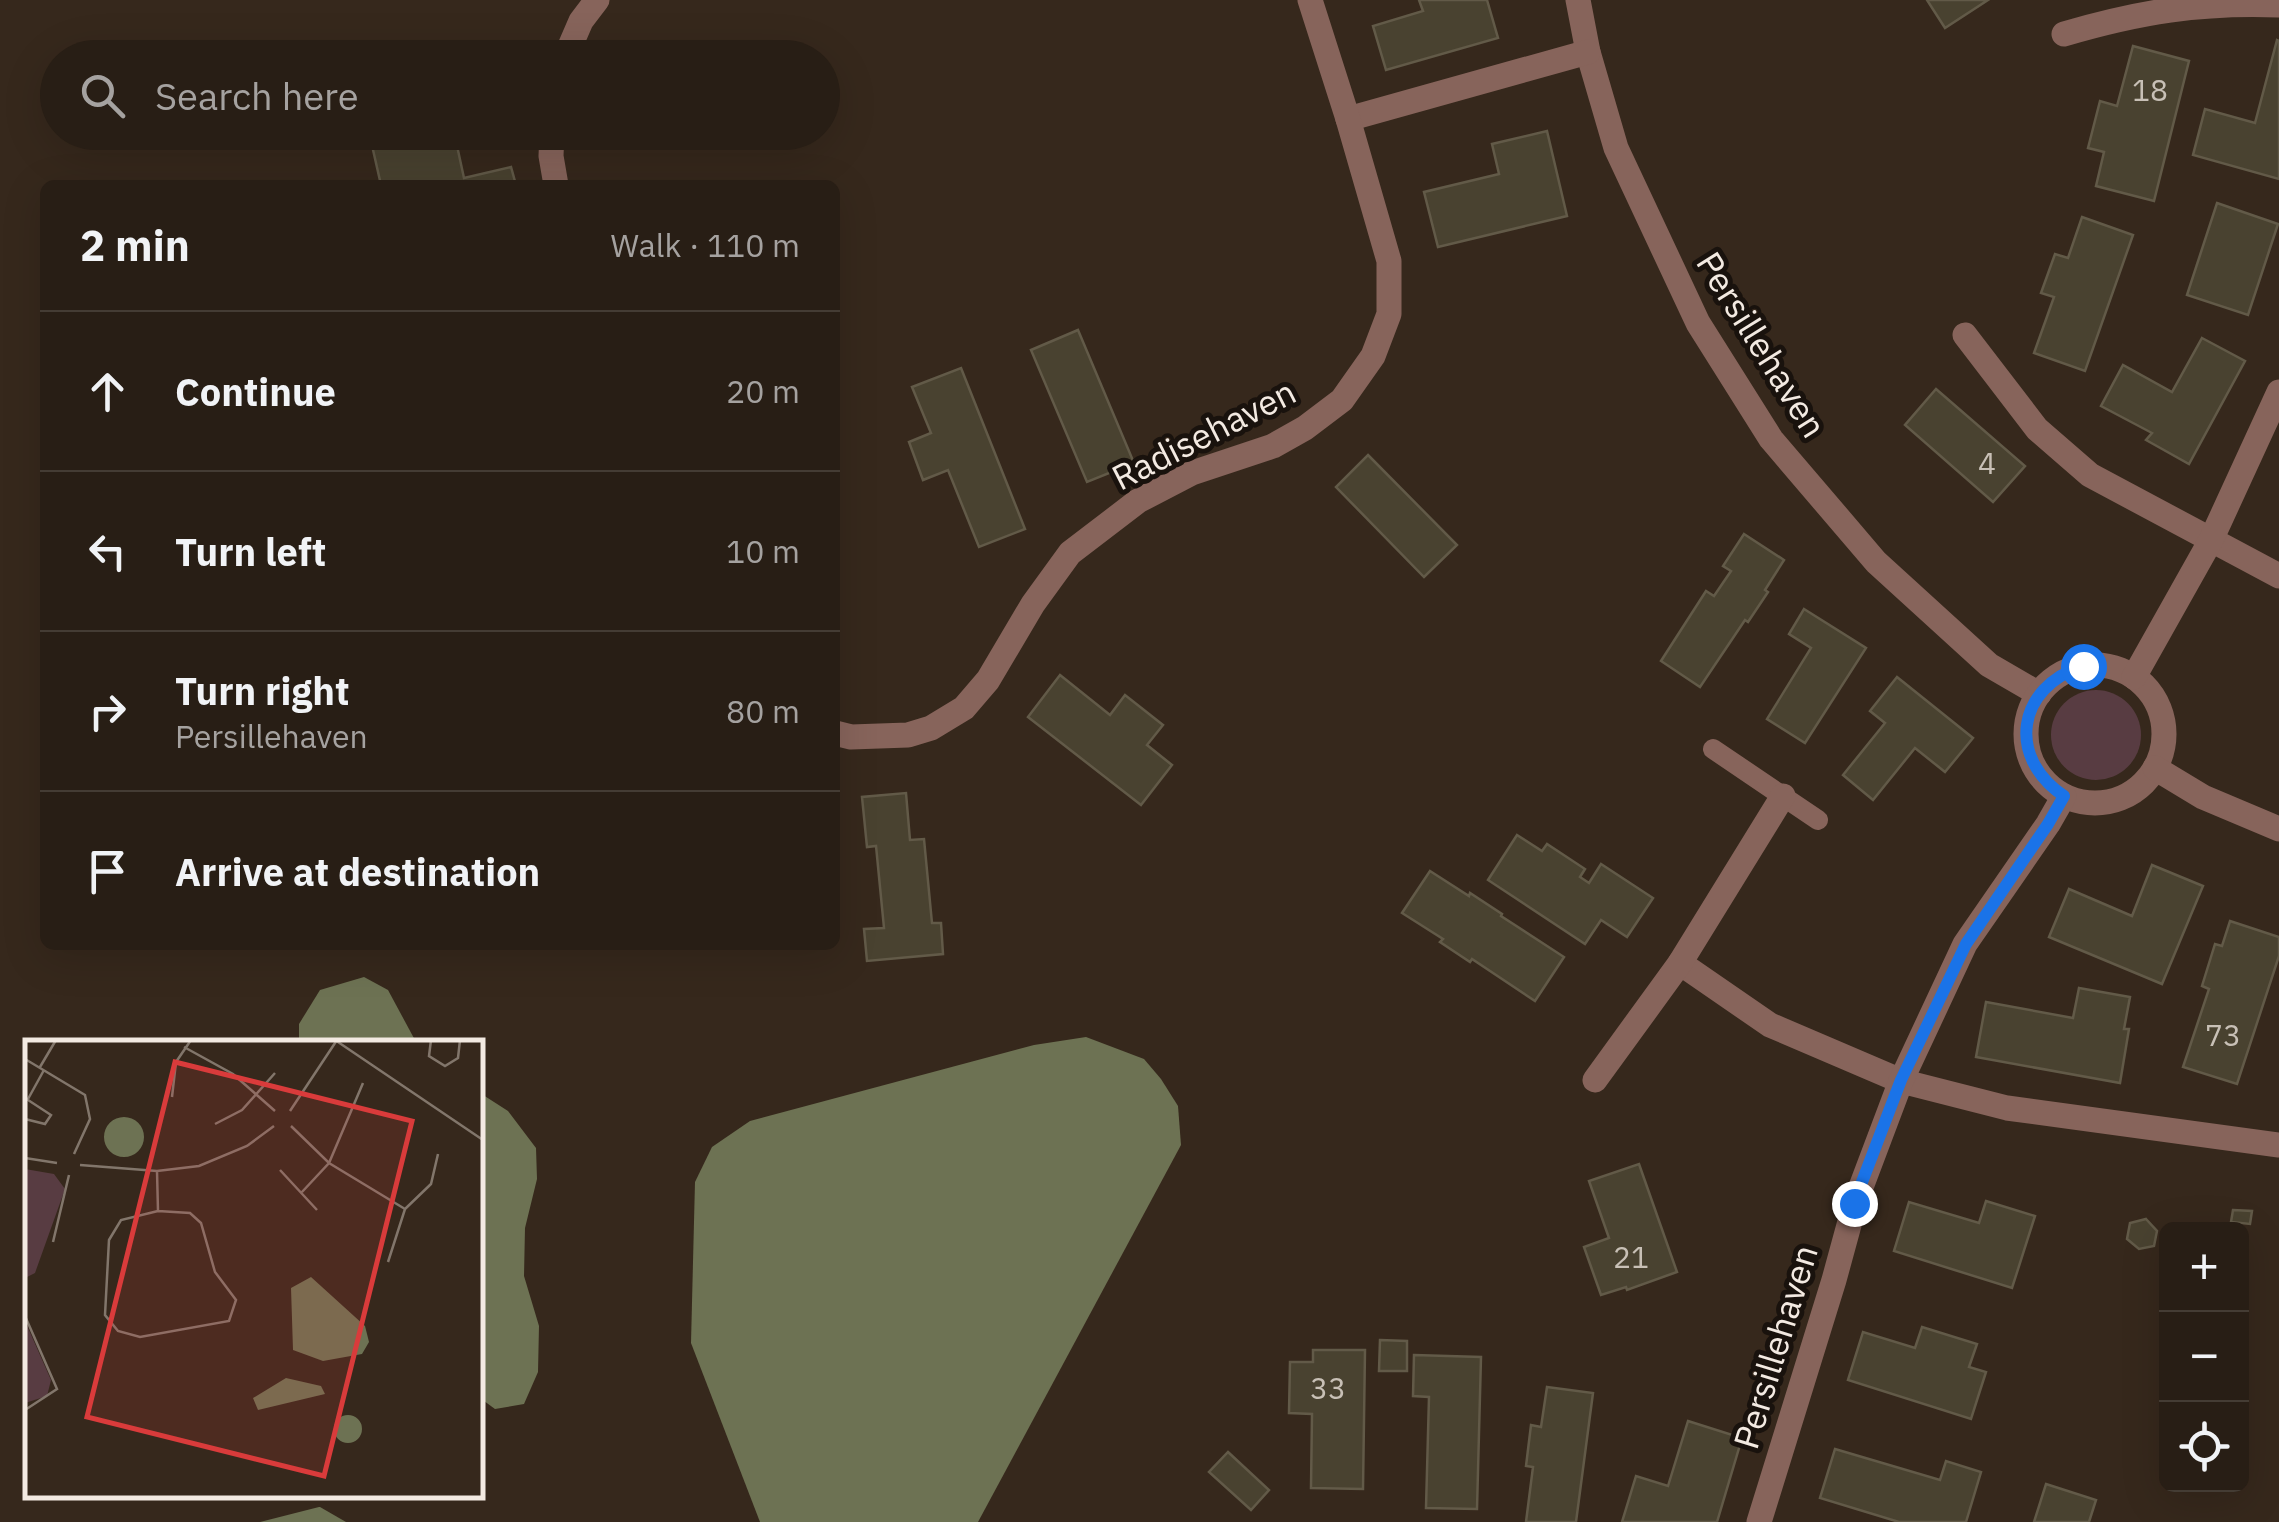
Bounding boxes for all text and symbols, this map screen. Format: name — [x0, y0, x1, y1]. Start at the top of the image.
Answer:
search box — [40, 40, 840, 150]
icon: search — [75, 68, 130, 123]
house number: 18 — [2132, 70, 2168, 109]
text: Search here — [155, 71, 359, 120]
text: 2 min — [80, 218, 190, 273]
text: Walk · 110 m — [611, 224, 800, 266]
street label: Persillehaven — [1686, 243, 1837, 446]
icon: ahead — [80, 364, 135, 419]
text: Continue — [175, 367, 336, 416]
street label: Radisehaven — [1104, 368, 1303, 500]
text: 20 m — [726, 370, 800, 412]
house number: 4 — [1978, 443, 1996, 482]
icon: left — [80, 524, 135, 579]
text: Turn left — [175, 527, 326, 576]
text: 10 m — [726, 530, 800, 572]
route start — [2061, 644, 2107, 690]
text: Turn right — [175, 666, 350, 715]
icon: right — [80, 684, 135, 739]
text: 80 m — [726, 690, 800, 732]
text: Persillehaven — [175, 715, 368, 757]
icon: arrive — [80, 844, 135, 899]
text: Arrive at destination — [175, 847, 540, 896]
house number: 73 — [2205, 1015, 2241, 1054]
inset map — [25, 1040, 482, 1497]
route end — [1832, 1181, 1878, 1227]
map controls — [2159, 1222, 2249, 1492]
button: + — [2159, 1222, 2249, 1312]
house number: 21 — [1613, 1237, 1649, 1276]
street label: Persillehaven — [1722, 1239, 1828, 1454]
button: − — [2159, 1312, 2249, 1402]
house number: 33 — [1310, 1368, 1346, 1407]
button: locate — [2159, 1402, 2249, 1492]

